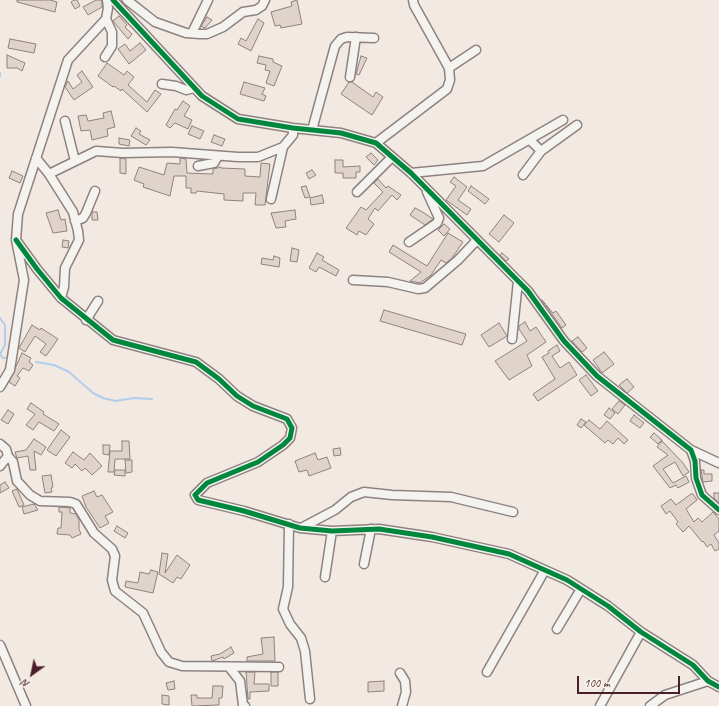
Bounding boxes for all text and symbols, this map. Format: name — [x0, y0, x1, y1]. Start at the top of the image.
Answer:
north arrow — [12, 654, 52, 694]
scale bar — [579, 668, 682, 694]
text: 100 m — [584, 675, 610, 691]
text: N — [19, 676, 32, 692]

